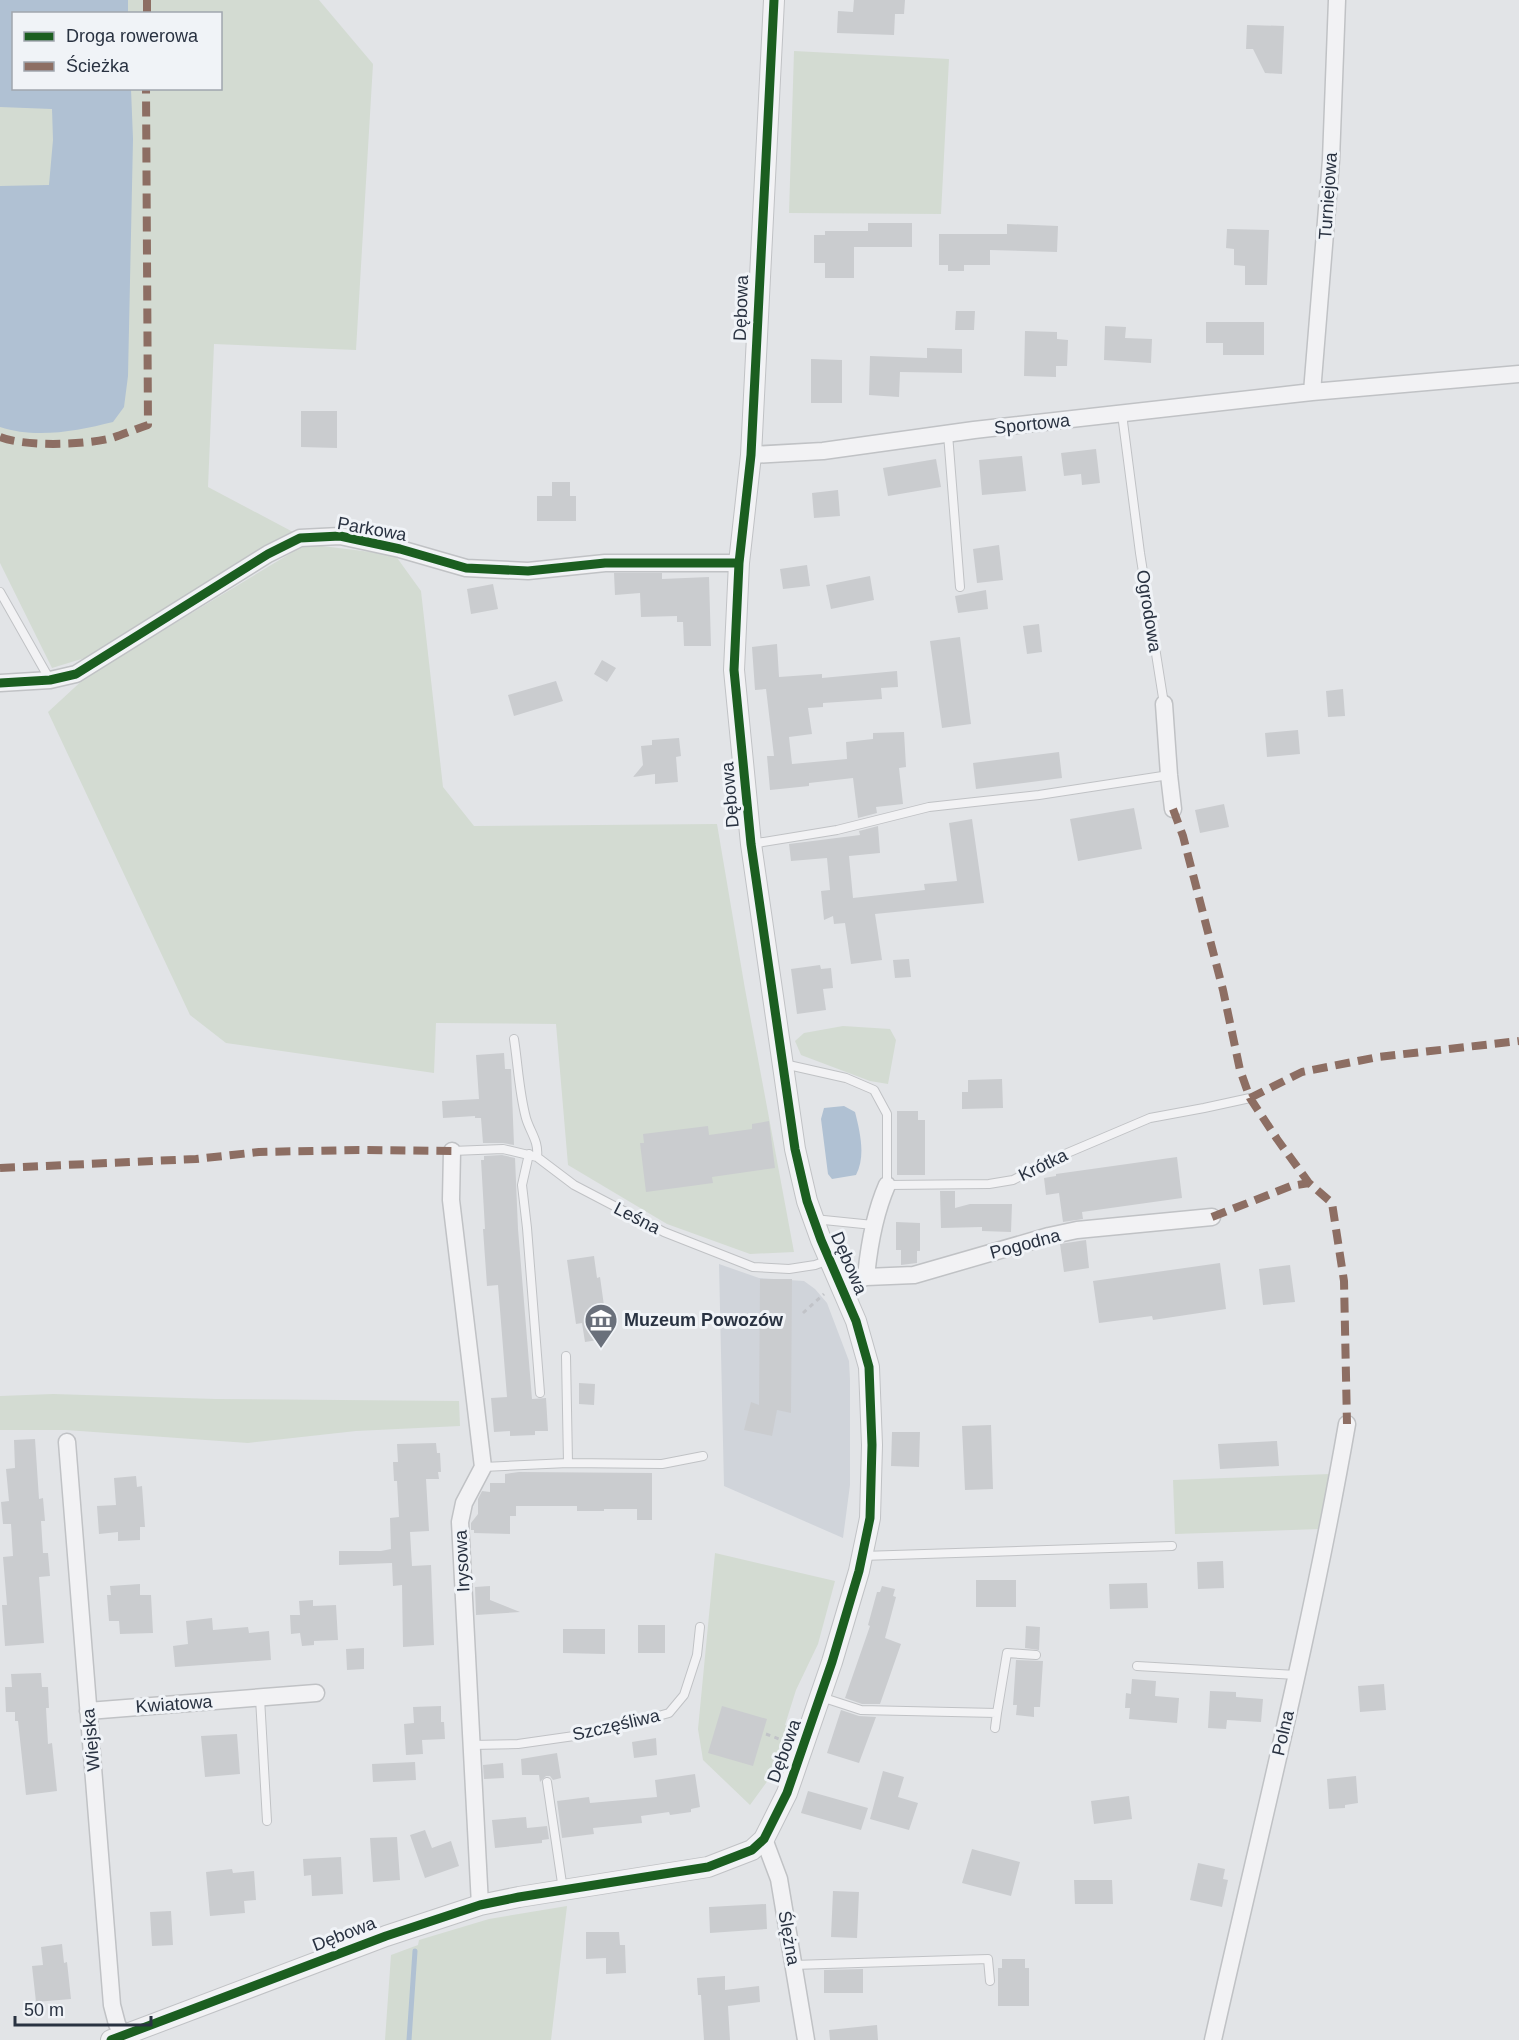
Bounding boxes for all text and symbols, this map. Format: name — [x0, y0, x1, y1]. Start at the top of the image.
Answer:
legend — [12, 12, 222, 90]
text: Droga rowerowa — [66, 26, 199, 46]
text: Ścieżka — [66, 55, 130, 76]
street label: Turniejowa — [1315, 151, 1341, 240]
street label: Dębowa — [730, 274, 752, 341]
street label: Sportowa — [993, 410, 1072, 438]
street label: Parkowa — [336, 513, 409, 545]
street label: Ogrodowa — [1133, 568, 1166, 655]
street label: Dębowa — [717, 760, 743, 829]
street label: Krótka — [1015, 1144, 1072, 1185]
street label: Leśna — [611, 1198, 664, 1238]
street label: Pogodna — [988, 1225, 1063, 1263]
street label: Dębowa — [827, 1229, 871, 1298]
museum icon: Muzeum Powozów — [583, 1302, 619, 1349]
place label: Muzeum Powozów — [624, 1310, 784, 1330]
street label: Irysowa — [450, 1529, 474, 1592]
street label: Kwiatowa — [135, 1691, 214, 1717]
street label: Szczęśliwa — [570, 1705, 663, 1745]
street label: Wiejska — [78, 1707, 104, 1772]
street label: Polna — [1268, 1707, 1298, 1758]
street label: Dębowa — [763, 1716, 805, 1785]
street label: Ślężna — [774, 1909, 805, 1968]
street label: Dębowa — [310, 1912, 379, 1955]
scale bar — [15, 1989, 152, 2027]
text: 50 m — [24, 2000, 64, 2020]

